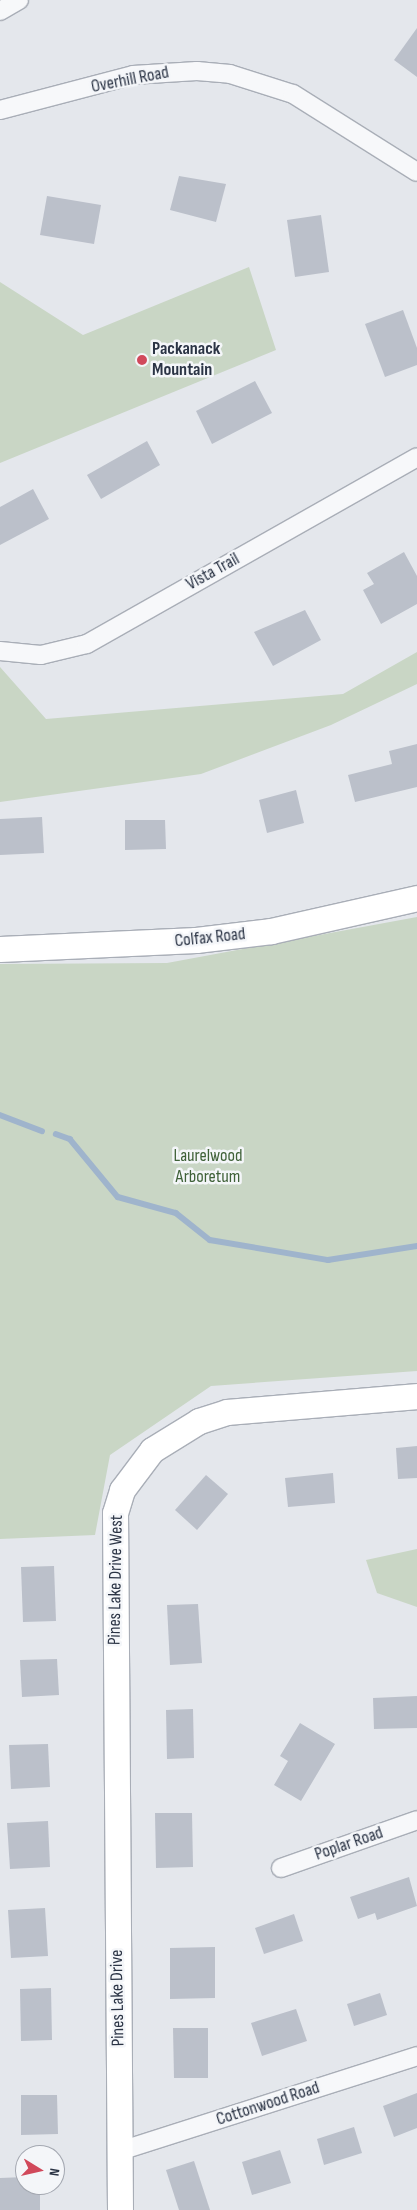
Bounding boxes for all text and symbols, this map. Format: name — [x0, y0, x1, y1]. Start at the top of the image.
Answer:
street label: Overhill Road — [89, 62, 171, 98]
place label: Packanack Mountain — [152, 339, 220, 382]
marker: Packanack Mountain — [136, 354, 148, 366]
street label: Vista Trail — [183, 549, 243, 595]
street label: Colfax Road — [174, 924, 246, 952]
park label: Laurelwood Arboretum — [173, 1146, 243, 1188]
street label: Pines Lake Drive West — [104, 1515, 128, 1645]
street label: Poplar Road — [312, 1822, 386, 1866]
street label: Pines Lake Drive — [106, 1949, 130, 2047]
street label: Cottonwood Road — [214, 2077, 322, 2131]
north arrow — [15, 2145, 65, 2195]
text: N — [45, 2167, 63, 2177]

